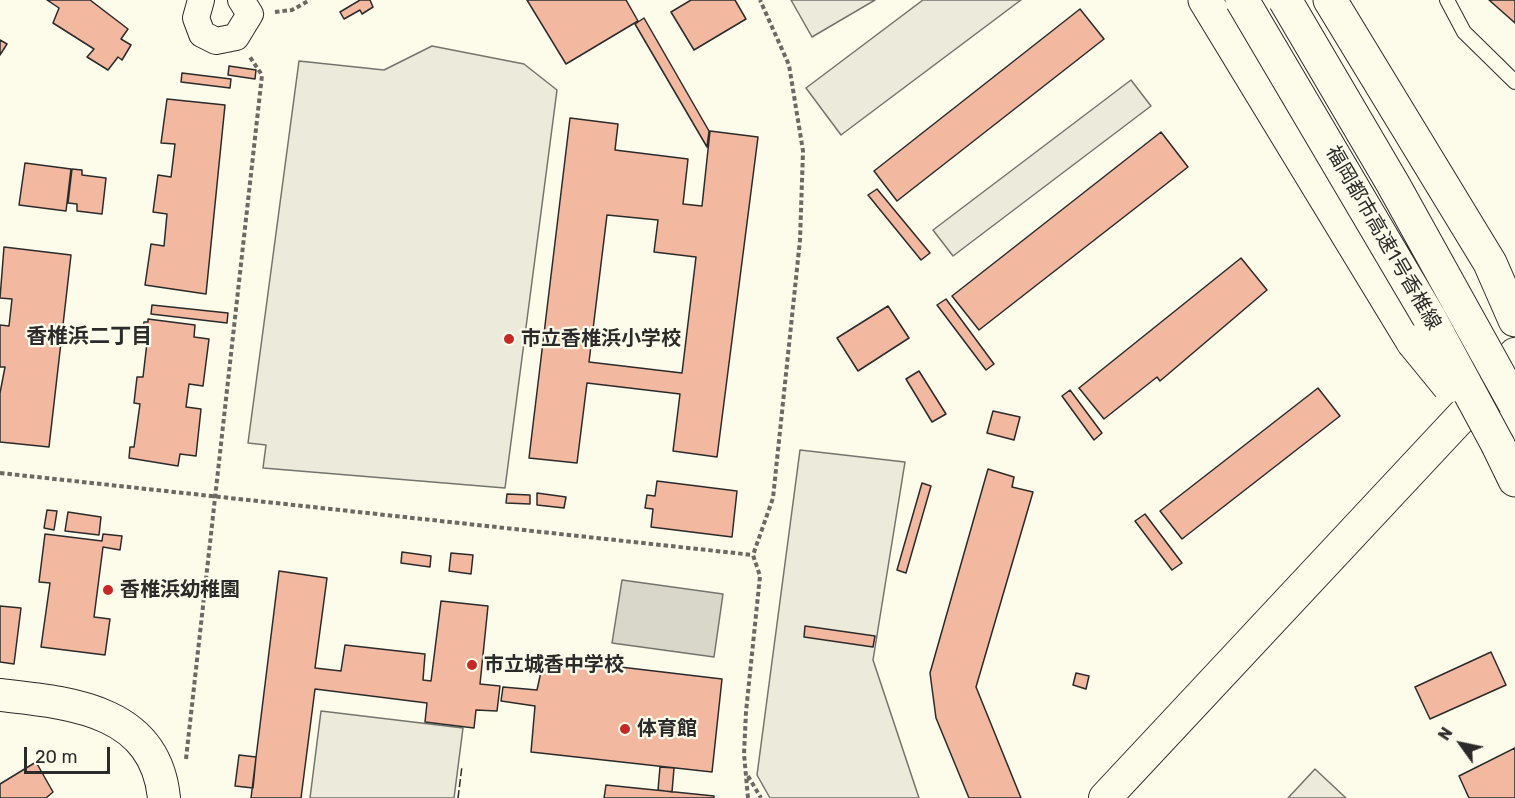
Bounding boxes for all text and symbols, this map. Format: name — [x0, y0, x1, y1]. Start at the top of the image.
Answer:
street label: 福岡都市高速1号香椎線 — [1320, 142, 1446, 334]
district label: 香椎浜二丁目 — [26, 324, 152, 350]
place label: 市立香椎浜小学校 — [521, 327, 681, 351]
marker: 市立香椎浜小学校 — [502, 332, 516, 346]
place label: 香椎浜幼稚園 — [120, 578, 240, 602]
marker: 香椎浜幼稚園 — [101, 583, 115, 597]
place label: 市立城香中学校 — [484, 653, 624, 677]
marker: 市立城香中学校 — [465, 658, 479, 672]
north arrow — [1431, 714, 1491, 774]
place label: 体育館 — [637, 717, 697, 741]
marker: 体育館 — [618, 722, 632, 736]
text: N — [1434, 724, 1457, 744]
scale bar — [27, 735, 112, 773]
text: 20 m — [35, 746, 77, 768]

